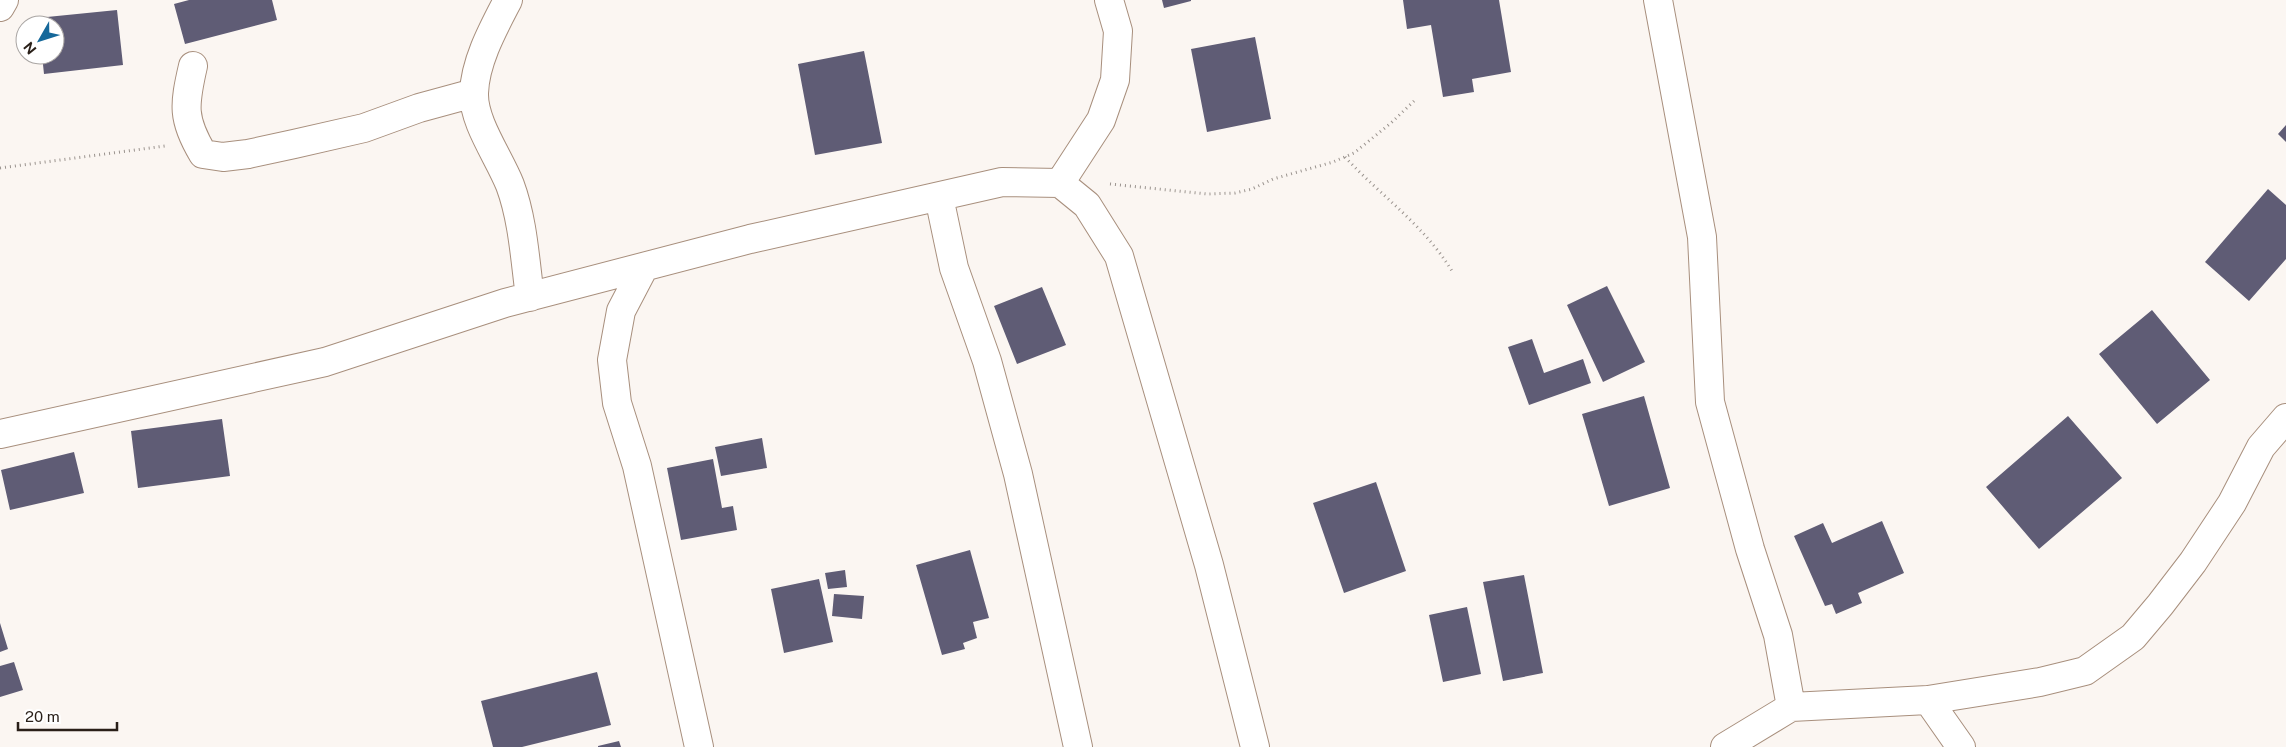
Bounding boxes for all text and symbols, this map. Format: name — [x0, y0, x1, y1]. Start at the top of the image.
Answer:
north arrow — [15, 15, 65, 65]
text: N — [20, 39, 40, 57]
scale bar — [18, 700, 116, 732]
text: 20 m — [25, 708, 60, 725]

